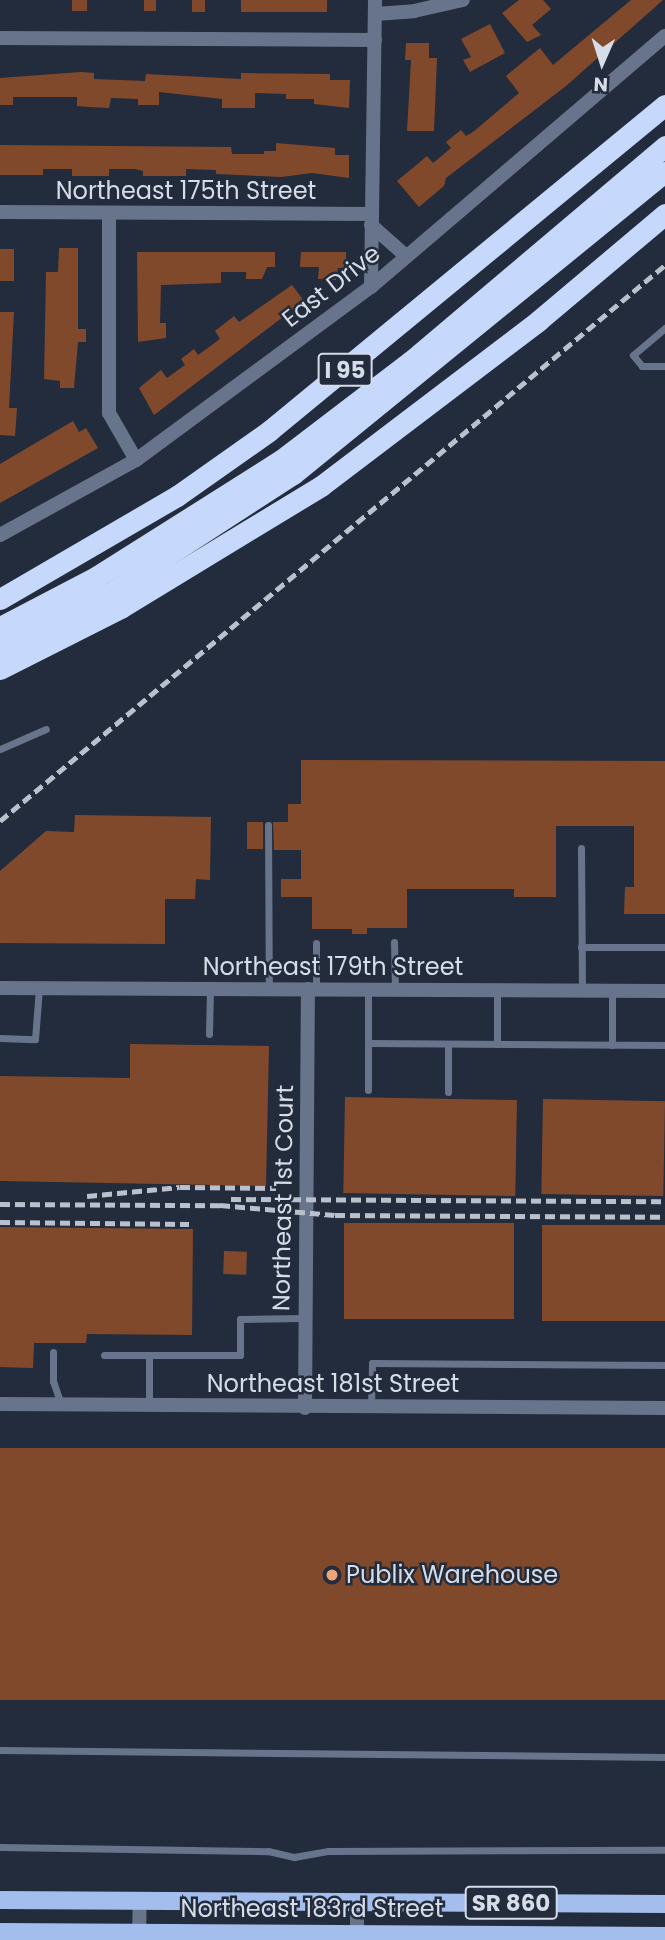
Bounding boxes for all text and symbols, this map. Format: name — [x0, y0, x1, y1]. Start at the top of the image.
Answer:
north arrow — [567, 28, 637, 98]
text: N — [593, 71, 609, 98]
street label: Northeast 175th Street — [56, 177, 316, 205]
street label: East Drive — [276, 239, 386, 333]
road number: I 95 — [317, 350, 373, 390]
street label: Northeast 179th Street — [203, 953, 463, 981]
street label: Northeast 1st Court — [267, 1085, 299, 1311]
street label: Northeast 181st Street — [207, 1370, 459, 1398]
place label: Publix Warehouse — [346, 1561, 558, 1589]
marker: Publix Warehouse — [324, 1567, 340, 1583]
road number: SR 860 — [464, 1884, 558, 1922]
street label: Northeast 183rd Street — [181, 1895, 443, 1923]

